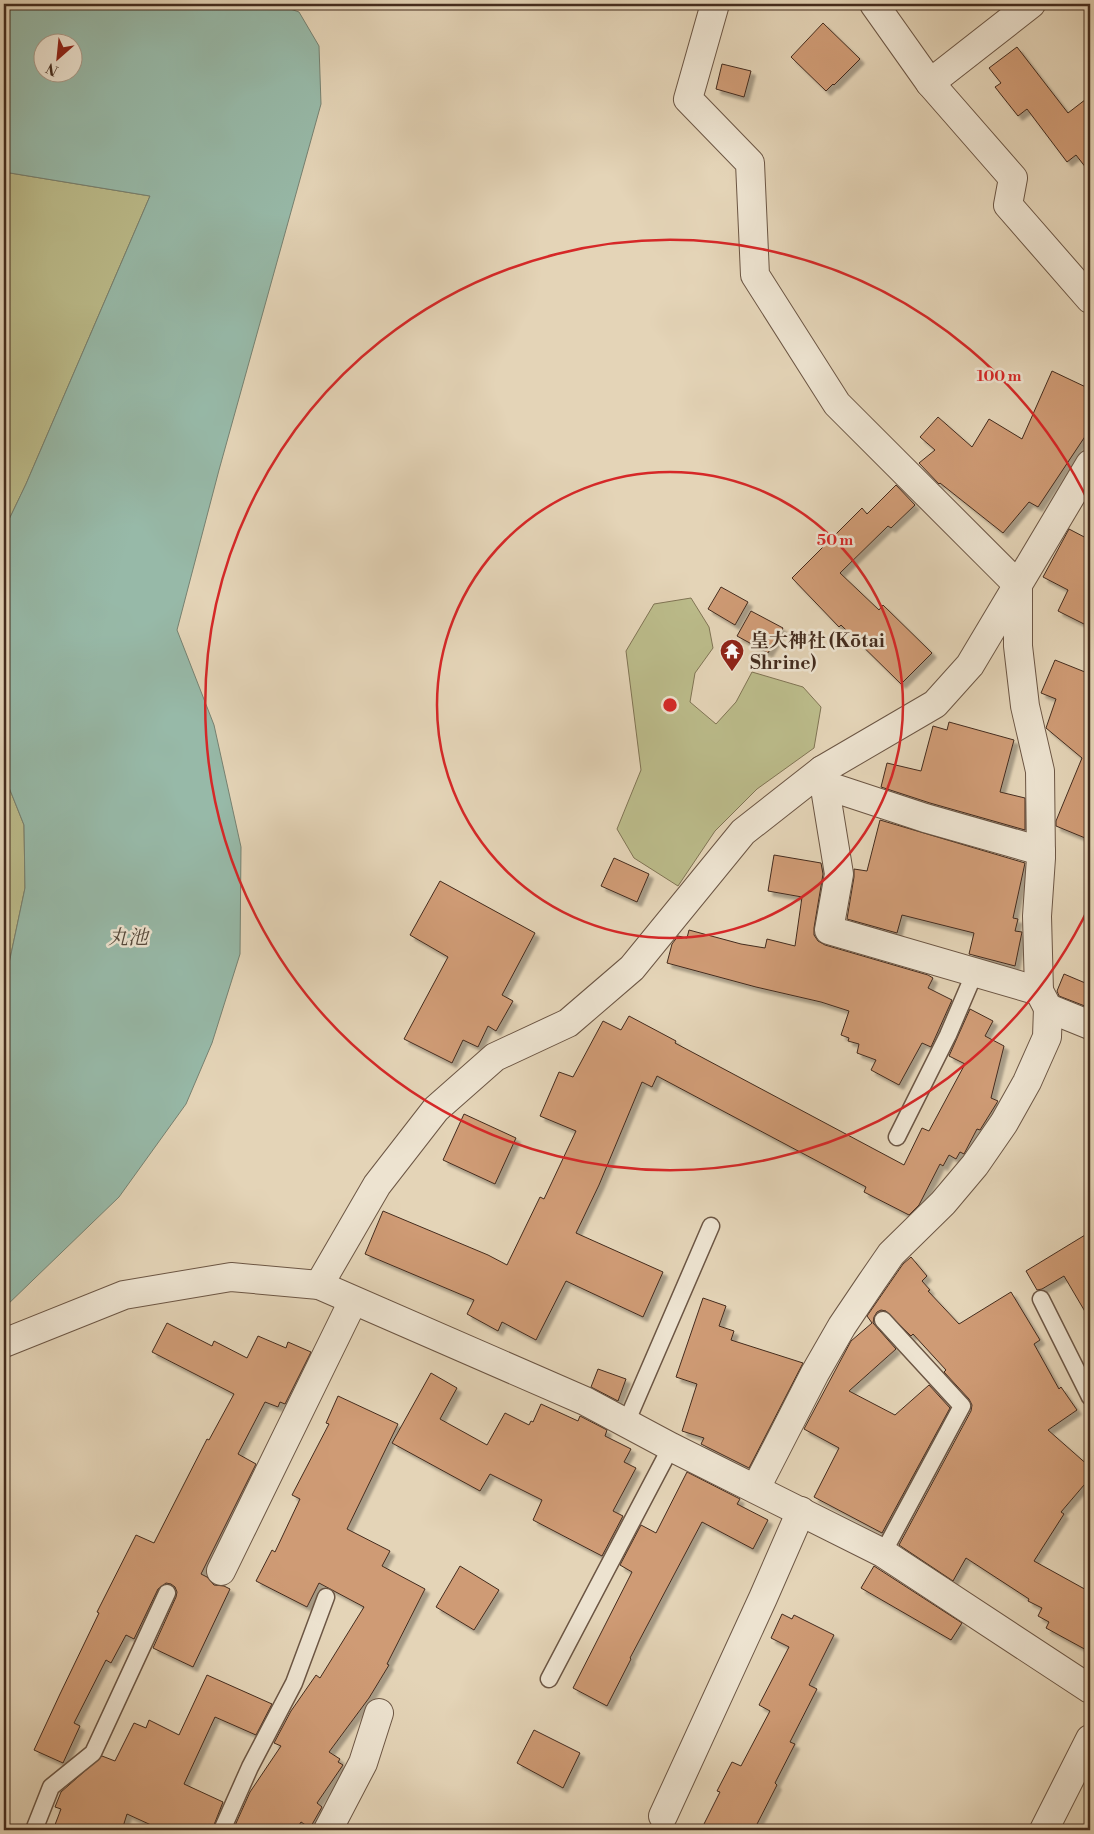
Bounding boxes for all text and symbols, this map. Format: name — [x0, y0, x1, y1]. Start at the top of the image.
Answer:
north arrow — [32, 32, 82, 82]
text: N — [44, 58, 62, 79]
text: 100 m — [977, 367, 1022, 386]
text: 50 m — [817, 531, 853, 550]
place label: 皇大神社 (Kōtai Shrine) — [750, 629, 885, 675]
temple icon: 皇大神社 (Kōtai Shrine) — [719, 638, 745, 672]
centre of rings — [661, 696, 679, 714]
water label: 丸池 — [108, 926, 150, 951]

